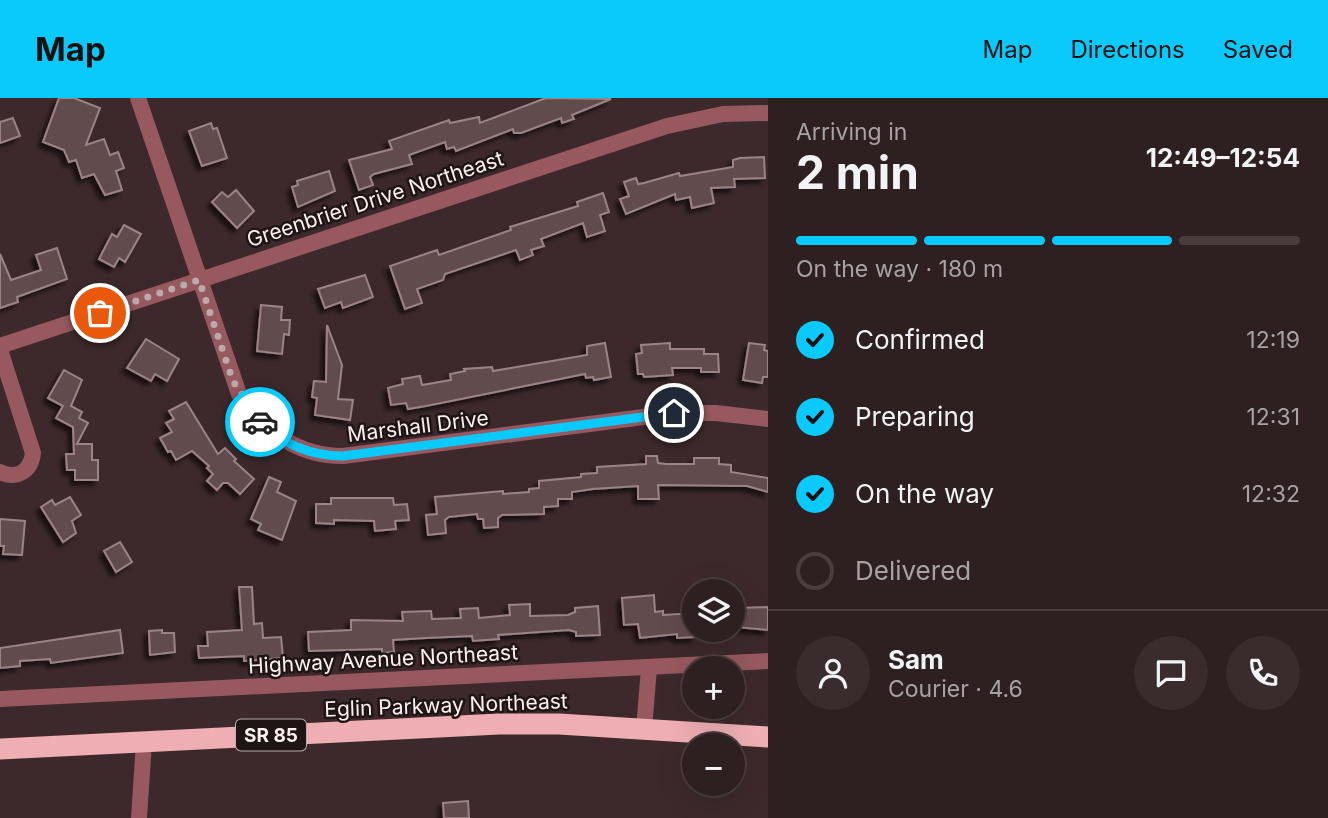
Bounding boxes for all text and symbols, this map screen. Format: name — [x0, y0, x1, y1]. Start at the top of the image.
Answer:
text: Map — [35, 29, 106, 69]
text: Map — [983, 35, 1032, 64]
text: Directions — [1070, 35, 1185, 64]
text: Saved — [1223, 35, 1293, 64]
text: Arriving in — [796, 118, 907, 146]
text: 12:49–12:54 — [1146, 142, 1300, 173]
text: 2 min — [796, 144, 919, 200]
street label: Greenbrier Drive Northeast — [243, 146, 507, 252]
text: On the way · 180 m — [796, 255, 1003, 283]
pin — [70, 283, 130, 343]
icon: bag — [81, 294, 119, 332]
icon: check — [796, 321, 834, 359]
text: Confirmed — [855, 324, 985, 355]
text: 12:19 — [1246, 326, 1300, 354]
pin — [644, 383, 704, 443]
courier — [225, 387, 295, 457]
icon: home — [655, 394, 693, 432]
icon: check — [796, 398, 834, 436]
text: Preparing — [855, 401, 975, 432]
icon: car — [241, 403, 279, 441]
text: 12:31 — [1246, 403, 1300, 431]
street label: Marshall Drive — [346, 405, 490, 447]
icon: check — [796, 475, 834, 513]
text: On the way — [855, 478, 994, 509]
text: 12:32 — [1242, 480, 1300, 508]
text: Delivered — [855, 555, 971, 586]
map controls — [682, 579, 745, 796]
button: layers — [682, 579, 745, 642]
button: person — [796, 636, 870, 710]
button: chat — [1134, 636, 1208, 710]
button: phone — [1226, 636, 1300, 710]
street label: Highway Avenue Northeast — [247, 639, 519, 679]
text: Sam — [888, 644, 944, 675]
button: + — [682, 656, 745, 719]
text: Courier · 4.6 — [888, 675, 1023, 703]
street label: Eglin Parkway Northeast — [324, 688, 568, 722]
road number: SR 85 — [236, 720, 306, 750]
button: − — [682, 733, 745, 796]

